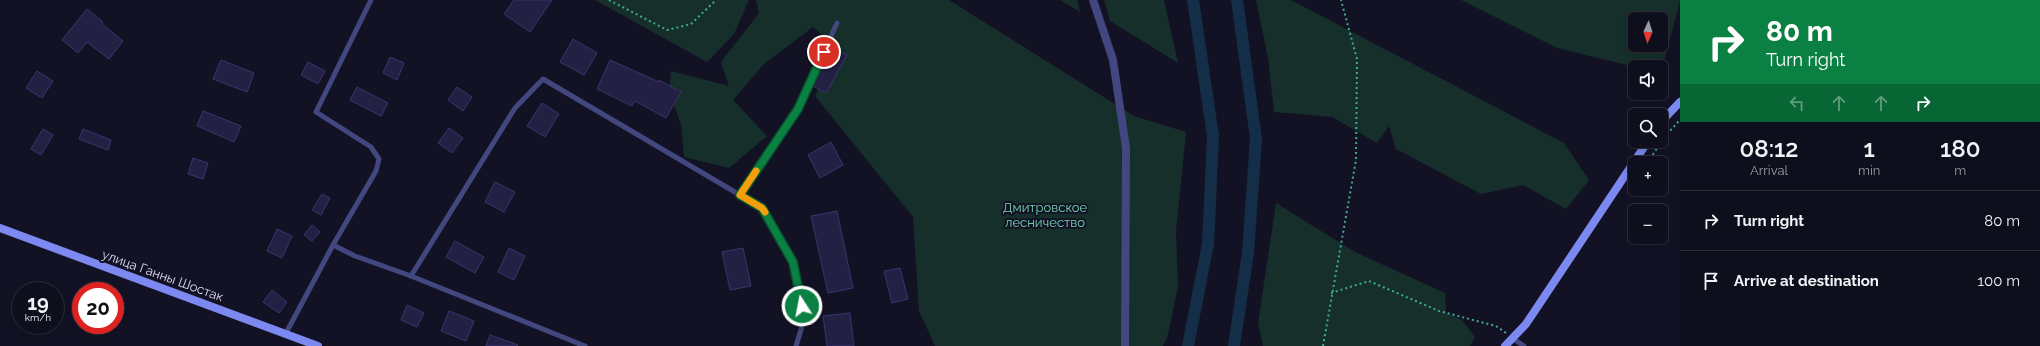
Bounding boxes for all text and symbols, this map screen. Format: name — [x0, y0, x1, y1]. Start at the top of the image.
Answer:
north arrow — [1628, 12, 1668, 52]
map controls — [1628, 12, 1668, 244]
text: 80 m — [1766, 15, 1833, 48]
icon: right — [1700, 16, 1752, 68]
pin — [807, 35, 841, 69]
icon: arrive — [813, 41, 835, 63]
text: Turn right — [1766, 49, 1845, 70]
button: sound — [1628, 60, 1668, 100]
icon: left — [1786, 92, 1808, 114]
icon: ahead — [1828, 92, 1850, 114]
icon: ahead — [1870, 92, 1892, 114]
icon: right — [1912, 92, 1934, 114]
button: search — [1628, 108, 1668, 148]
text: 08:12 — [1740, 134, 1799, 163]
text: 1 — [1864, 134, 1875, 163]
text: 180 — [1940, 134, 1980, 163]
button: + — [1628, 156, 1668, 196]
text: Arrival — [1750, 163, 1788, 178]
text: min — [1858, 163, 1880, 178]
text: m — [1954, 163, 1966, 178]
park label: Дмитровское лесничество — [1003, 200, 1088, 230]
button: − — [1628, 204, 1668, 244]
icon: right — [1700, 210, 1722, 232]
text: Turn right — [1734, 212, 1804, 230]
text: 80 m — [1984, 212, 2020, 230]
street label: улица Ганны Шостак — [100, 246, 226, 305]
icon: arrive — [1700, 270, 1722, 292]
text: Arrive at destination — [1734, 272, 1879, 290]
text: 100 m — [1978, 272, 2020, 290]
speed limit sign: 20 — [72, 282, 124, 334]
position arrow — [781, 285, 823, 327]
text: 19 — [27, 291, 49, 315]
text: km/h — [25, 312, 51, 323]

